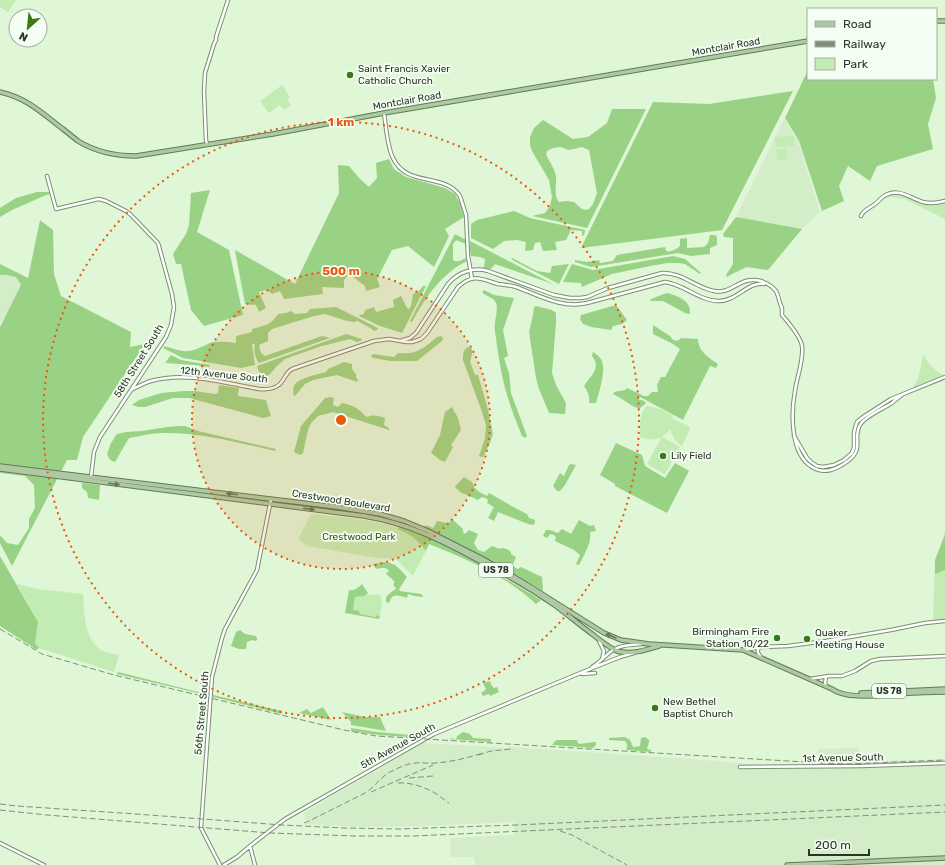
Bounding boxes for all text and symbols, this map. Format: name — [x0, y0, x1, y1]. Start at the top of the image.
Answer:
north arrow — [8, 8, 48, 48]
legend — [807, 8, 937, 80]
text: Road — [843, 17, 871, 31]
text: N — [17, 29, 30, 44]
street label: Montclair Road — [691, 35, 761, 59]
text: Railway — [843, 37, 886, 51]
text: Park — [843, 57, 869, 71]
place label: Saint Francis Xavier Catholic Church — [358, 63, 450, 87]
marker: Saint Francis Xavier Catholic Church — [345, 70, 355, 80]
street label: Montclair Road — [372, 89, 442, 113]
text: 1 km — [328, 115, 354, 129]
text: 500 m — [322, 264, 360, 278]
street label: 58th Street South — [112, 322, 166, 400]
street label: 12th Avenue South — [180, 364, 268, 386]
centre of rings — [334, 413, 348, 427]
place label: Lily Field — [671, 450, 711, 462]
marker: Lily Field — [658, 451, 668, 461]
one-way arrow — [108, 481, 120, 487]
street label: Crestwood Boulevard — [291, 487, 391, 515]
one-way arrow — [226, 491, 238, 497]
one-way arrow — [303, 506, 315, 512]
park label: Crestwood Park — [322, 531, 397, 543]
road number: US 78 — [479, 563, 513, 577]
place label: Birmingham Fire Station 10/22 — [692, 626, 769, 650]
place label: Quaker Meeting House — [815, 627, 885, 651]
one-way arrow — [605, 633, 617, 639]
marker: Birmingham Fire Station 10/22 — [772, 633, 782, 643]
marker: Quaker Meeting House — [802, 634, 812, 644]
street label: 56th Street South — [192, 671, 212, 755]
road number: US 78 — [872, 684, 906, 698]
place label: New Bethel Baptist Church — [663, 696, 733, 720]
marker: New Bethel Baptist Church — [650, 703, 660, 713]
street label: 5th Avenue South — [359, 720, 437, 772]
street label: 1st Avenue South — [802, 751, 884, 765]
scale bar — [809, 831, 869, 857]
text: 200 m — [815, 838, 851, 852]

